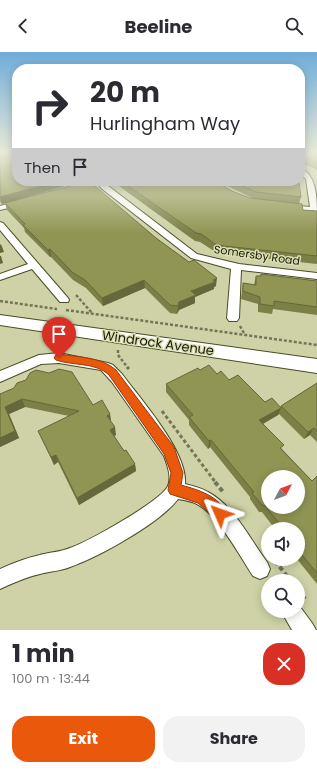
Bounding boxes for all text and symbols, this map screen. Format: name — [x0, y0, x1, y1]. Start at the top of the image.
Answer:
text: Beeline — [125, 14, 192, 39]
icon: back — [12, 15, 34, 37]
icon: search — [283, 15, 305, 37]
text: 20 m — [90, 73, 160, 112]
icon: right — [24, 80, 76, 132]
text: Hurlingham Way — [90, 111, 240, 136]
icon: arrive — [69, 156, 91, 178]
text: Then — [24, 157, 61, 178]
street label: Somersby Road — [213, 241, 301, 269]
pin — [42, 317, 76, 358]
icon: arrive — [48, 323, 70, 345]
street label: Windrock Avenue — [101, 326, 215, 360]
north arrow — [261, 470, 305, 514]
map controls — [261, 470, 305, 618]
position arrow — [199, 493, 241, 535]
button: sound — [261, 522, 305, 566]
button: search — [261, 574, 305, 618]
text: 1 min — [12, 637, 75, 670]
button: close — [263, 643, 305, 685]
text: 100 m · 13:44 — [12, 669, 90, 688]
button: Exit — [12, 716, 155, 762]
button: Share — [163, 716, 305, 762]

